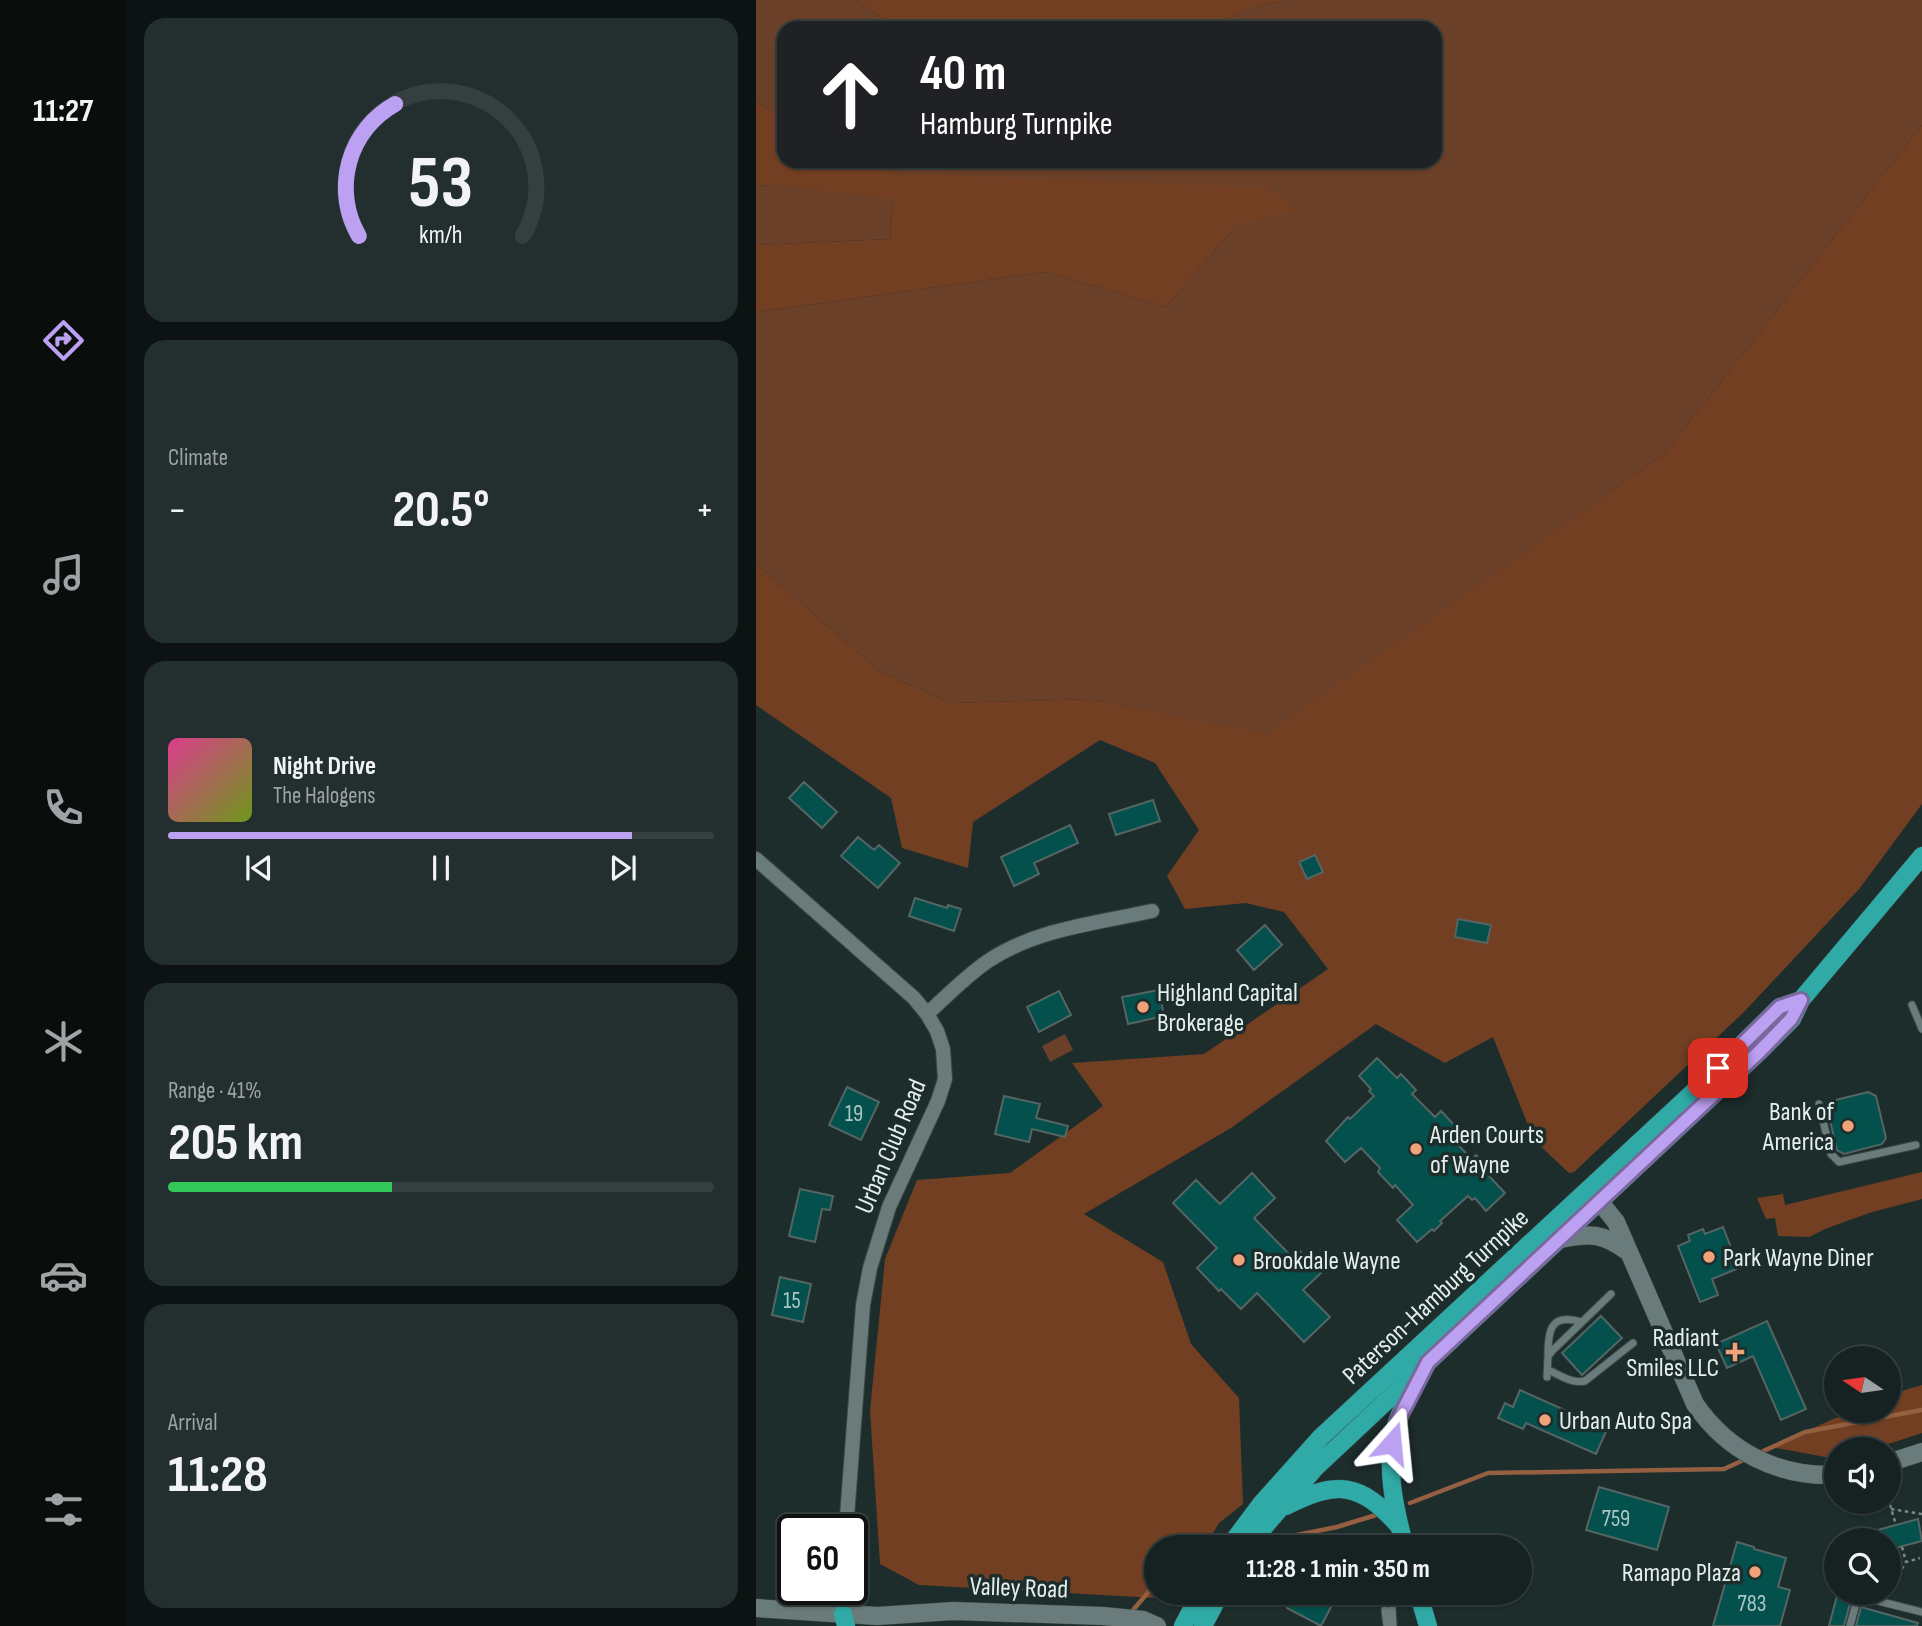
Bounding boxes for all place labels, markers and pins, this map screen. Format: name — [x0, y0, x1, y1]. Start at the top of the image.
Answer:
place label: Highland Capital Brokerage — [1157, 978, 1298, 1039]
marker: Highland Capital Brokerage — [1135, 999, 1151, 1015]
pin — [1688, 1038, 1748, 1098]
place label: Bank of America — [1762, 1097, 1834, 1158]
marker: Bank of America — [1840, 1118, 1856, 1134]
place label: Arden Courts of Wayne — [1429, 1120, 1544, 1181]
marker: Arden Courts of Wayne — [1408, 1141, 1424, 1157]
place label: Park Wayne Diner — [1723, 1243, 1874, 1274]
place label: Brookdale Wayne — [1253, 1246, 1401, 1277]
marker: Park Wayne Diner — [1701, 1249, 1717, 1265]
marker: Brookdale Wayne — [1231, 1252, 1247, 1268]
place label: Radiant Smiles LLC — [1626, 1323, 1719, 1384]
marker: Radiant Smiles LLC — [1725, 1342, 1745, 1362]
place label: Urban Auto Spa — [1559, 1406, 1692, 1437]
marker: Urban Auto Spa — [1537, 1412, 1553, 1428]
place label: Ramapo Plaza — [1622, 1558, 1741, 1589]
marker: Ramapo Plaza — [1747, 1564, 1763, 1580]

